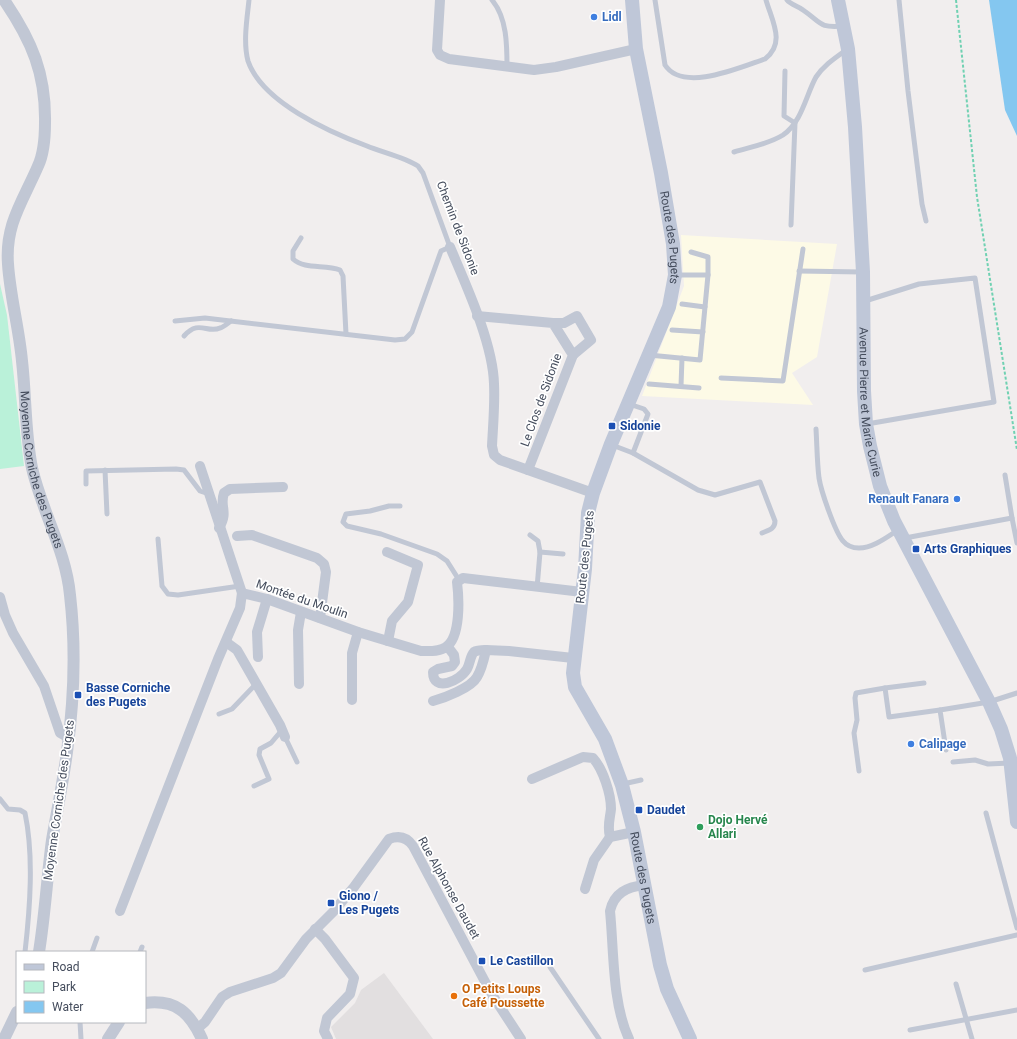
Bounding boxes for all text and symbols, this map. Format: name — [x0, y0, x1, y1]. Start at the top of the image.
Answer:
place label: Lidl — [602, 10, 622, 24]
marker: Lidl — [589, 12, 599, 22]
street label: Chemin de Sidonie — [434, 179, 482, 277]
street label: Route des Pugets — [657, 190, 682, 285]
street label: Avenue Pierre et Marie Curie — [856, 327, 884, 478]
street label: Le Clos de Sidonie — [518, 351, 564, 449]
street label: Moyenne Corniche des Pugets — [17, 390, 66, 550]
place label: Sidonie — [620, 419, 661, 433]
marker: Sidonie — [607, 421, 617, 431]
place label: Renault Fanara — [868, 492, 950, 506]
marker: Renault Fanara — [952, 494, 962, 504]
street label: Route des Pugets — [573, 510, 597, 604]
place label: Arts Graphiques — [924, 542, 1012, 556]
marker: Arts Graphiques — [911, 544, 921, 554]
street label: Montée du Moulin — [254, 577, 350, 621]
place label: Basse Corniche des Pugets — [86, 681, 171, 709]
marker: Basse Corniche des Pugets — [73, 690, 83, 700]
street label: Moyenne Corniche des Pugets — [41, 719, 77, 881]
place label: Calipage — [919, 737, 967, 751]
marker: Calipage — [906, 739, 916, 749]
place label: Daudet — [647, 803, 685, 817]
marker: Daudet — [634, 805, 644, 815]
place label: Dojo Hervé Allari — [708, 813, 768, 841]
marker: Dojo Hervé Allari — [695, 822, 705, 832]
street label: Route des Pugets — [627, 830, 659, 925]
street label: Rue Alphonse Daudet — [415, 835, 483, 942]
place label: Giono / Les Pugets — [339, 889, 399, 917]
marker: Giono / Les Pugets — [326, 898, 336, 908]
legend — [16, 951, 146, 1023]
place label: Le Castillon — [490, 954, 554, 968]
marker: Le Castillon — [477, 956, 487, 966]
text: Road — [52, 960, 80, 974]
text: Park — [52, 980, 77, 994]
place label: O Petits Loups Café Poussette — [462, 982, 545, 1010]
marker: O Petits Loups Café Poussette — [449, 991, 459, 1001]
text: Water — [52, 1000, 83, 1014]

